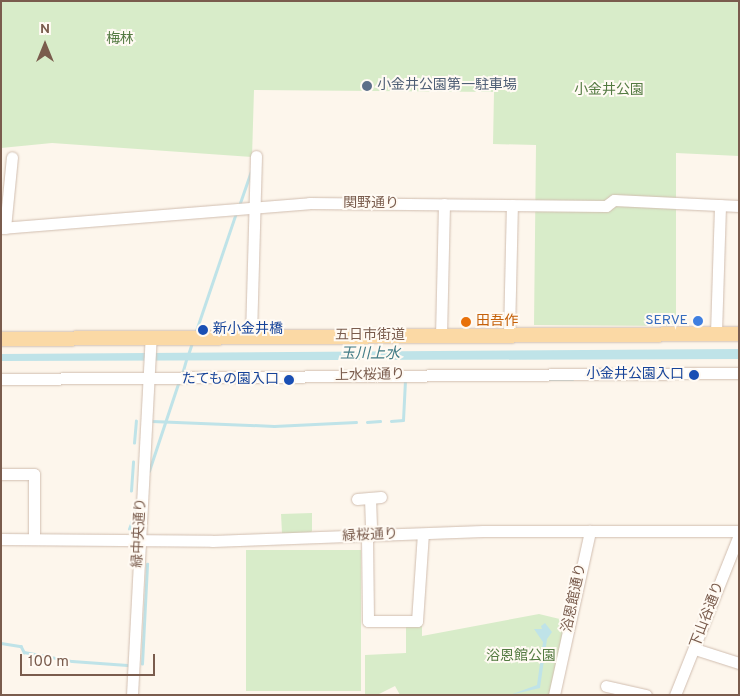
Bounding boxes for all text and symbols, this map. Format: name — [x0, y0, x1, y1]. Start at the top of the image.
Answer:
north arrow — [20, 20, 70, 70]
text: N — [40, 21, 50, 38]
park label: 梅林 — [106, 32, 134, 48]
place label: 小金井公園第一駐車場 — [377, 78, 517, 94]
marker: 小金井公園第一駐車場 — [361, 80, 373, 92]
park label: 小金井公園 — [574, 83, 644, 99]
street label: 関野通り — [343, 196, 399, 212]
place label: SERVE — [645, 313, 688, 329]
place label: 田吾作 — [476, 314, 518, 330]
marker: SERVE — [692, 315, 704, 327]
marker: 田吾作 — [460, 316, 472, 328]
place label: 新小金井橋 — [213, 322, 283, 338]
marker: 新小金井橋 — [197, 324, 209, 336]
street label: 五日市街道 — [335, 328, 405, 344]
water label: 玉川上水 — [340, 346, 400, 364]
street label: 上水桜通り — [335, 367, 405, 385]
place label: 小金井公園入口 — [586, 367, 684, 383]
marker: 小金井公園入口 — [688, 369, 700, 381]
place label: たてもの園入口 — [181, 372, 279, 388]
marker: たてもの園入口 — [283, 374, 295, 386]
street label: 緑中央通り — [130, 498, 150, 568]
street label: 緑桜通り — [342, 526, 398, 546]
street label: 浴恩館通り — [560, 562, 590, 634]
street label: 下山谷通り — [688, 579, 728, 651]
scale bar — [22, 644, 158, 676]
park label: 浴恩館公園 — [486, 649, 556, 665]
text: 100 m — [28, 653, 69, 672]

